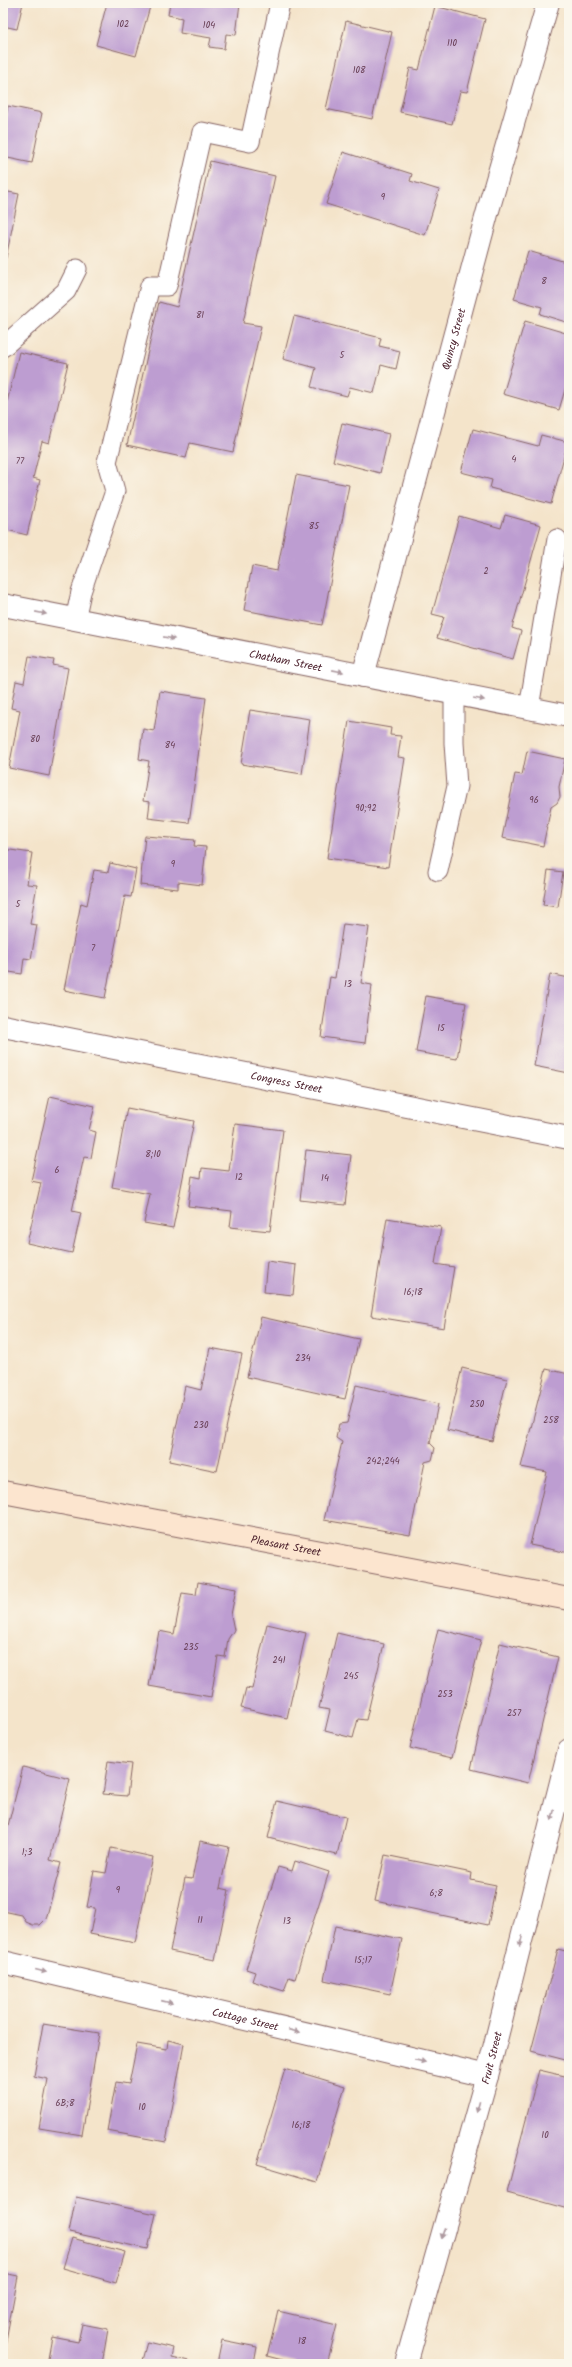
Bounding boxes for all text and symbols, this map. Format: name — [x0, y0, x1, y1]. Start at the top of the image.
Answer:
house number: 102 — [117, 17, 129, 32]
house number: 104 — [203, 18, 215, 33]
house number: 110 — [447, 36, 458, 51]
house number: 108 — [353, 63, 366, 78]
house number: 9 — [381, 190, 386, 205]
house number: 8 — [541, 274, 547, 289]
street label: Quincy Street — [438, 306, 472, 372]
house number: 81 — [196, 308, 204, 323]
house number: 5 — [340, 348, 346, 363]
house number: 4 — [512, 452, 517, 467]
house number: 77 — [16, 454, 25, 469]
house number: 85 — [309, 519, 320, 534]
house number: 2 — [483, 564, 489, 579]
one-way arrow — [35, 610, 47, 616]
one-way arrow — [163, 636, 175, 642]
street label: Chatham Street — [247, 645, 324, 678]
one-way arrow — [331, 668, 344, 674]
one-way arrow — [473, 696, 485, 702]
house number: 80 — [30, 732, 40, 747]
house number: 84 — [165, 738, 175, 753]
house number: 96 — [529, 793, 539, 808]
house number: 90;92 — [355, 801, 377, 816]
house number: 9 — [171, 857, 176, 872]
house number: 5 — [16, 897, 22, 912]
house number: 7 — [91, 941, 96, 956]
house number: 13 — [344, 977, 352, 992]
house number: 15 — [437, 1021, 446, 1036]
street label: Congress Street — [249, 1067, 325, 1099]
house number: 8;10 — [145, 1147, 161, 1162]
house number: 6 — [54, 1163, 60, 1178]
house number: 12 — [235, 1170, 243, 1185]
house number: 14 — [321, 1171, 329, 1186]
house number: 16;18 — [404, 1285, 423, 1300]
house number: 234 — [295, 1351, 311, 1366]
house number: 250 — [470, 1397, 485, 1412]
house number: 258 — [543, 1413, 559, 1428]
house number: 230 — [194, 1418, 209, 1433]
house number: 242;244 — [366, 1454, 400, 1469]
street label: Pleasant Street — [249, 1531, 323, 1562]
house number: 235 — [183, 1640, 200, 1655]
house number: 241 — [272, 1653, 286, 1668]
house number: 245 — [343, 1669, 360, 1684]
house number: 253 — [437, 1687, 453, 1702]
house number: 257 — [507, 1706, 522, 1721]
one-way arrow — [549, 1809, 555, 1821]
house number: 1;3 — [22, 1845, 32, 1860]
house number: 9 — [116, 1883, 121, 1898]
house number: 6;8 — [429, 1886, 443, 1901]
house number: 11 — [197, 1913, 203, 1928]
house number: 13 — [283, 1914, 291, 1929]
one-way arrow — [518, 1935, 524, 1947]
house number: 15;17 — [354, 1953, 373, 1968]
one-way arrow — [35, 1969, 47, 1975]
one-way arrow — [161, 1999, 173, 2005]
street label: Cottage Street — [210, 2004, 281, 2037]
one-way arrow — [288, 2029, 300, 2035]
street label: Fruit Street — [477, 2029, 508, 2087]
one-way arrow — [415, 2058, 427, 2064]
house number: 6B;8 — [56, 2096, 75, 2111]
house number: 10 — [138, 2100, 146, 2115]
one-way arrow — [475, 2102, 481, 2114]
house number: 16;18 — [292, 2118, 311, 2133]
house number: 10 — [541, 2128, 549, 2143]
one-way arrow — [440, 2227, 446, 2239]
house number: 18 — [298, 2334, 307, 2349]

